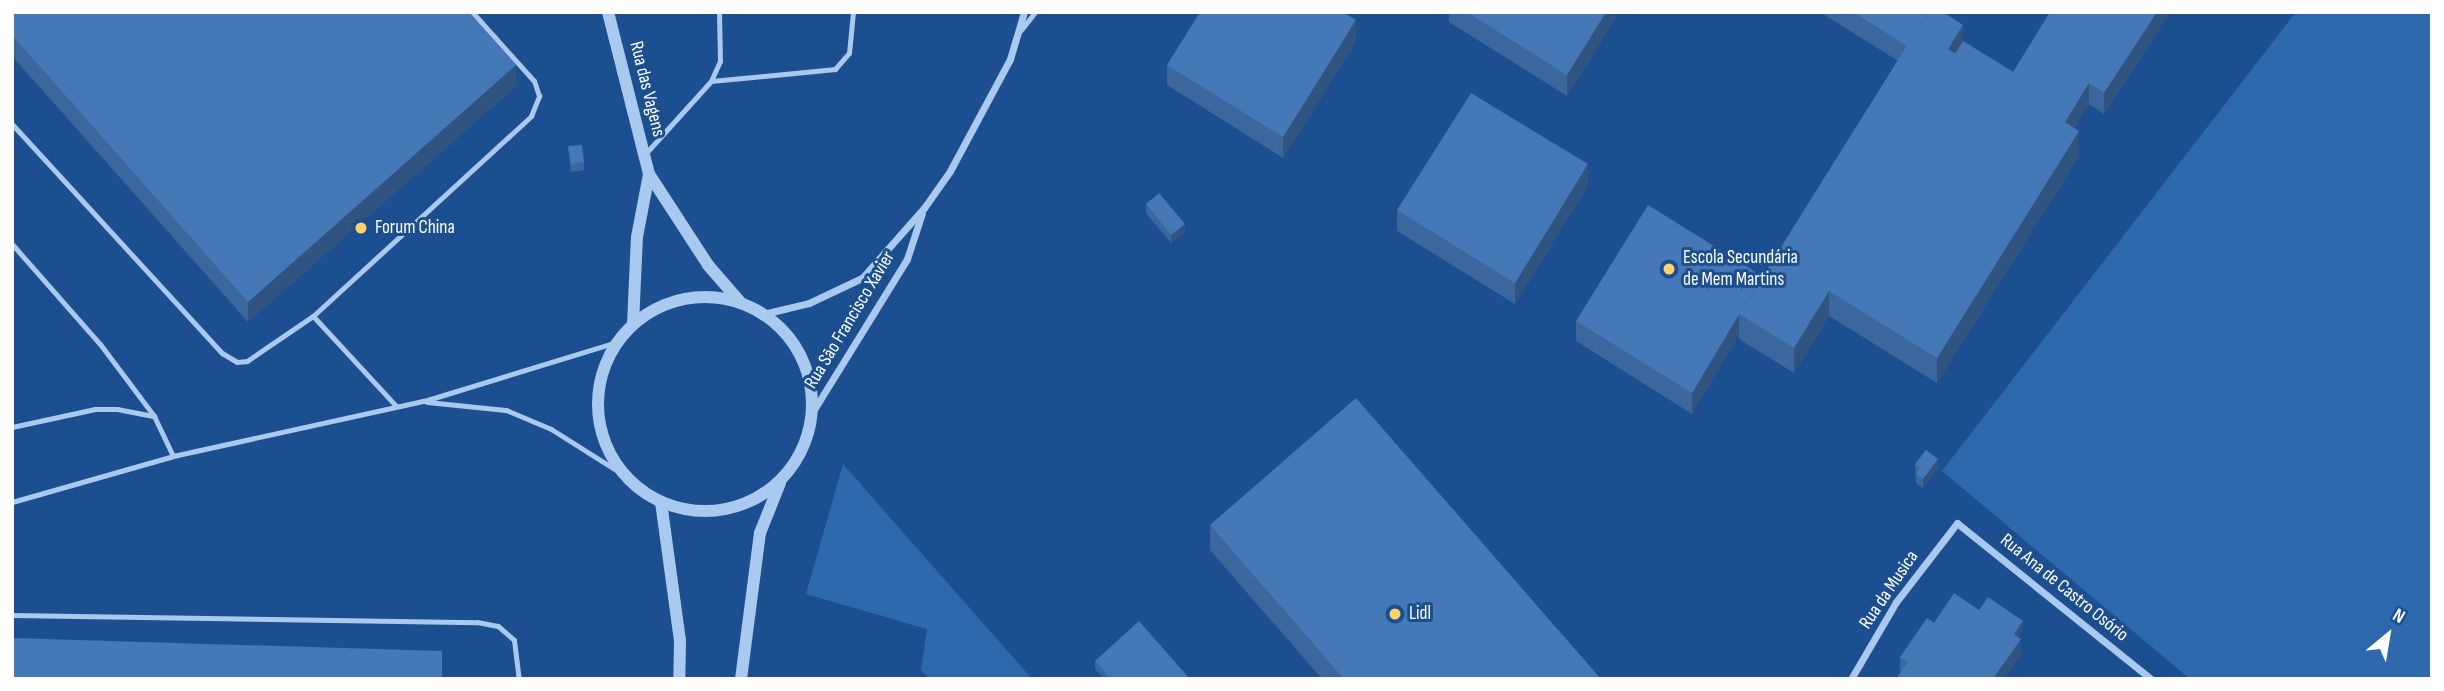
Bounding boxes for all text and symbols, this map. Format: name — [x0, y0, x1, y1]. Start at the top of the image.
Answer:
street label: Rua das Vagens — [624, 39, 670, 139]
place label: Forum China — [375, 217, 455, 239]
marker: Forum China — [353, 220, 369, 236]
street label: Rua São Francisco Xavier — [800, 247, 900, 393]
place label: Escola Secundária de Mem Martins — [1683, 247, 1798, 291]
marker: Escola Secundária de Mem Martins — [1661, 261, 1677, 277]
street label: Rua Ana de Castro Osório — [1995, 529, 2133, 647]
street label: Rua da Musica — [1855, 546, 1923, 634]
north arrow — [2353, 600, 2423, 670]
place label: Lidl — [1409, 603, 1431, 625]
text: N — [2389, 604, 2409, 629]
marker: Lidl — [1387, 606, 1403, 622]

